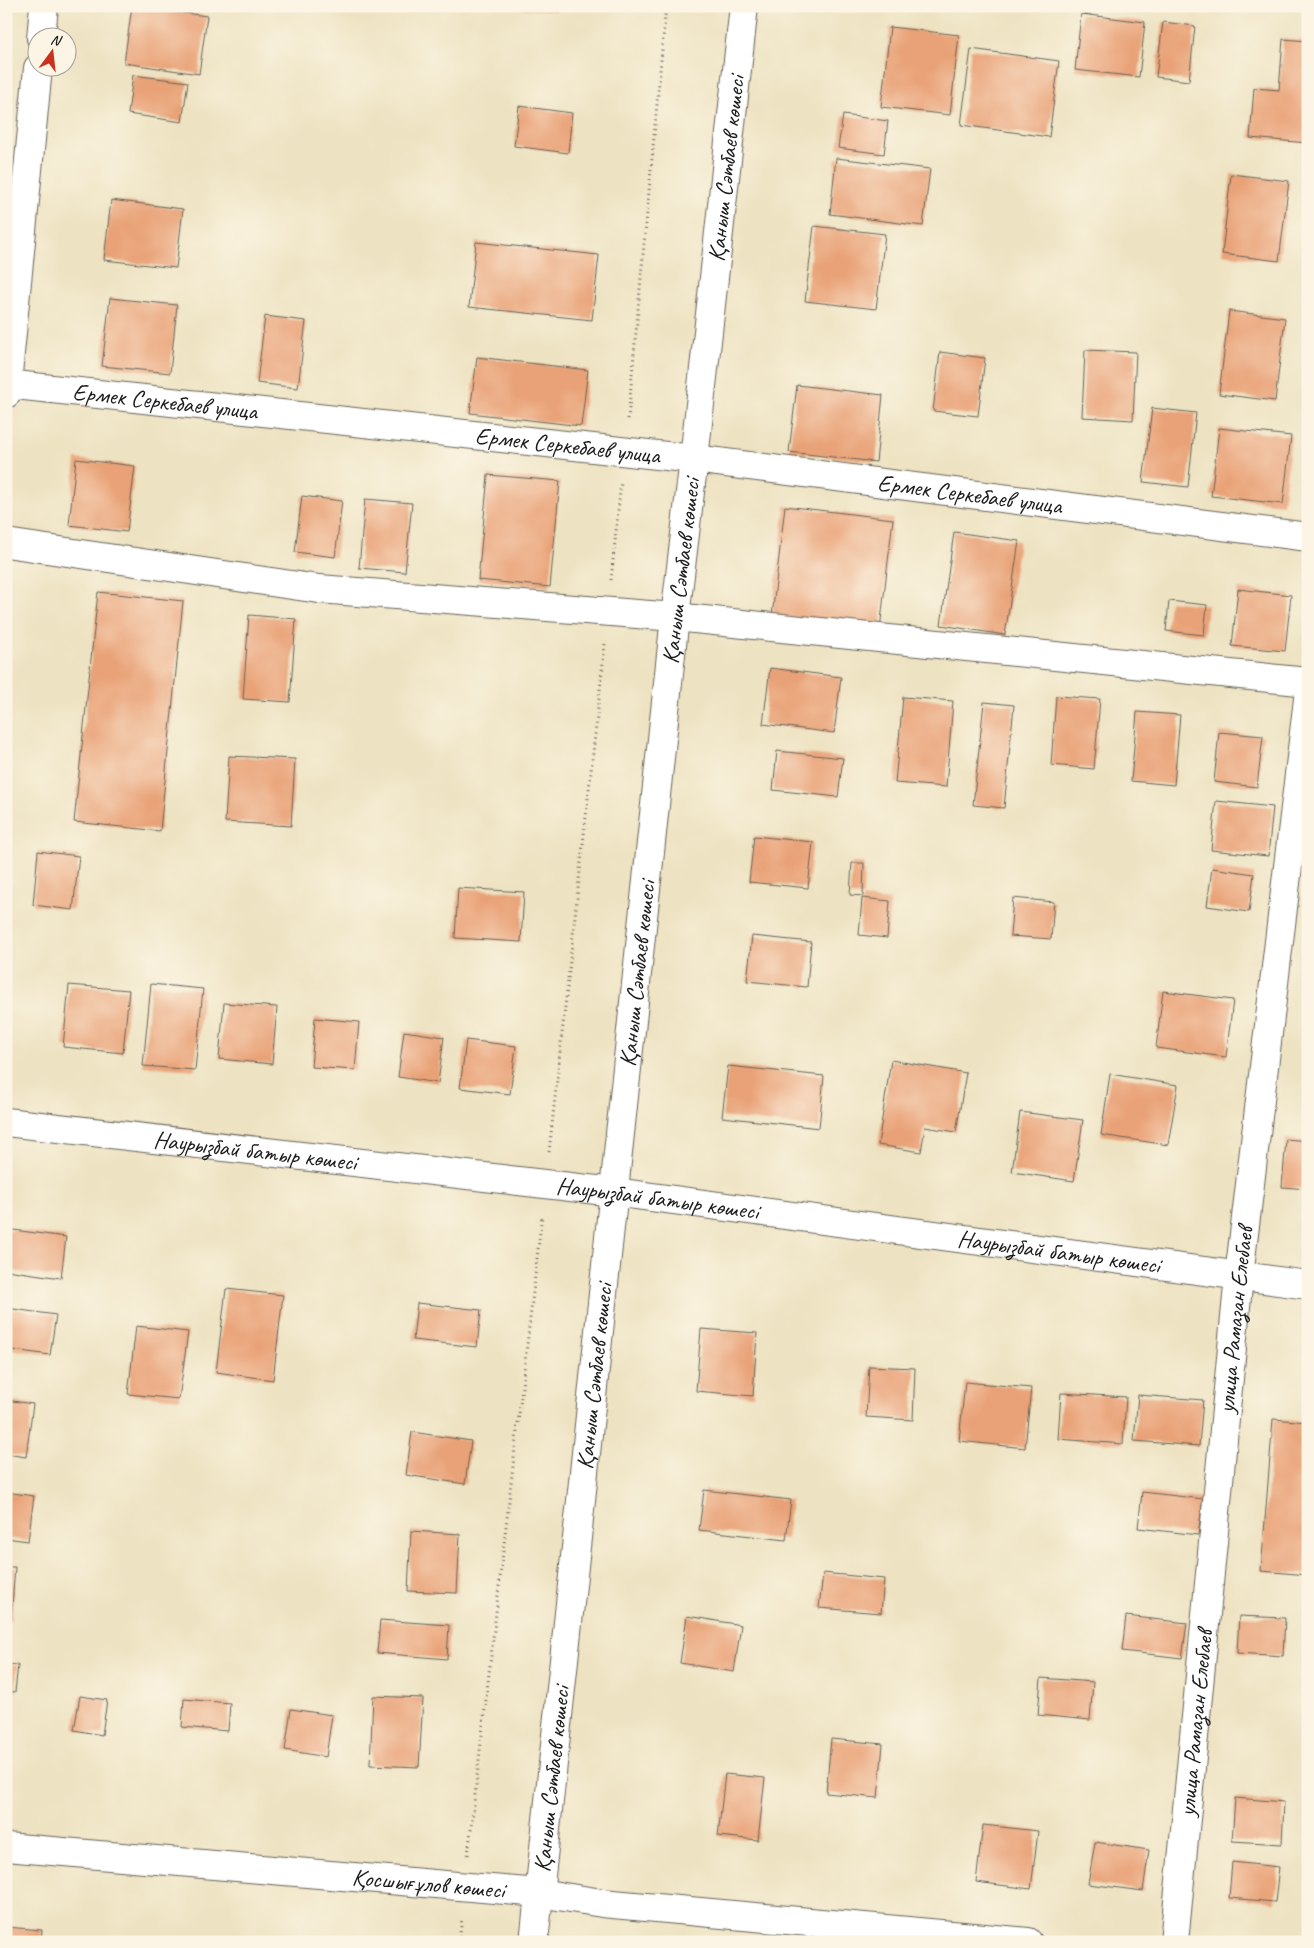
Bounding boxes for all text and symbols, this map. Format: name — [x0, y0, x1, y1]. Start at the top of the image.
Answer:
north arrow — [28, 28, 78, 78]
text: N — [49, 31, 64, 50]
street label: Қаныш Сәтбаев көшесі — [701, 71, 752, 263]
street label: Ермек Серкебаев улица — [71, 376, 260, 426]
street label: Ермек Серкебаев улица — [474, 420, 663, 470]
street label: Ермек Серкебаев улица — [876, 467, 1065, 521]
street label: Қаныш Сәтбаев көшесі — [655, 474, 707, 665]
street label: Қаныш Сәтбаев көшесі — [612, 876, 662, 1068]
street label: Наурызбай батыр көшесі — [152, 1124, 361, 1178]
street label: Наурызбай батыр көшесі — [555, 1170, 763, 1227]
street label: улица Рамазан Елебаев — [1211, 1221, 1260, 1416]
street label: Наурызбай батыр көшесі — [956, 1223, 1165, 1280]
street label: Қаныш Сәтбаев көшесі — [569, 1279, 619, 1471]
street label: улица Рамазан Елебаев — [1171, 1624, 1220, 1820]
street label: Қаныш Сәтбаев көшесі — [527, 1682, 576, 1874]
street label: Қосшығұлов көшесі — [351, 1862, 509, 1905]

